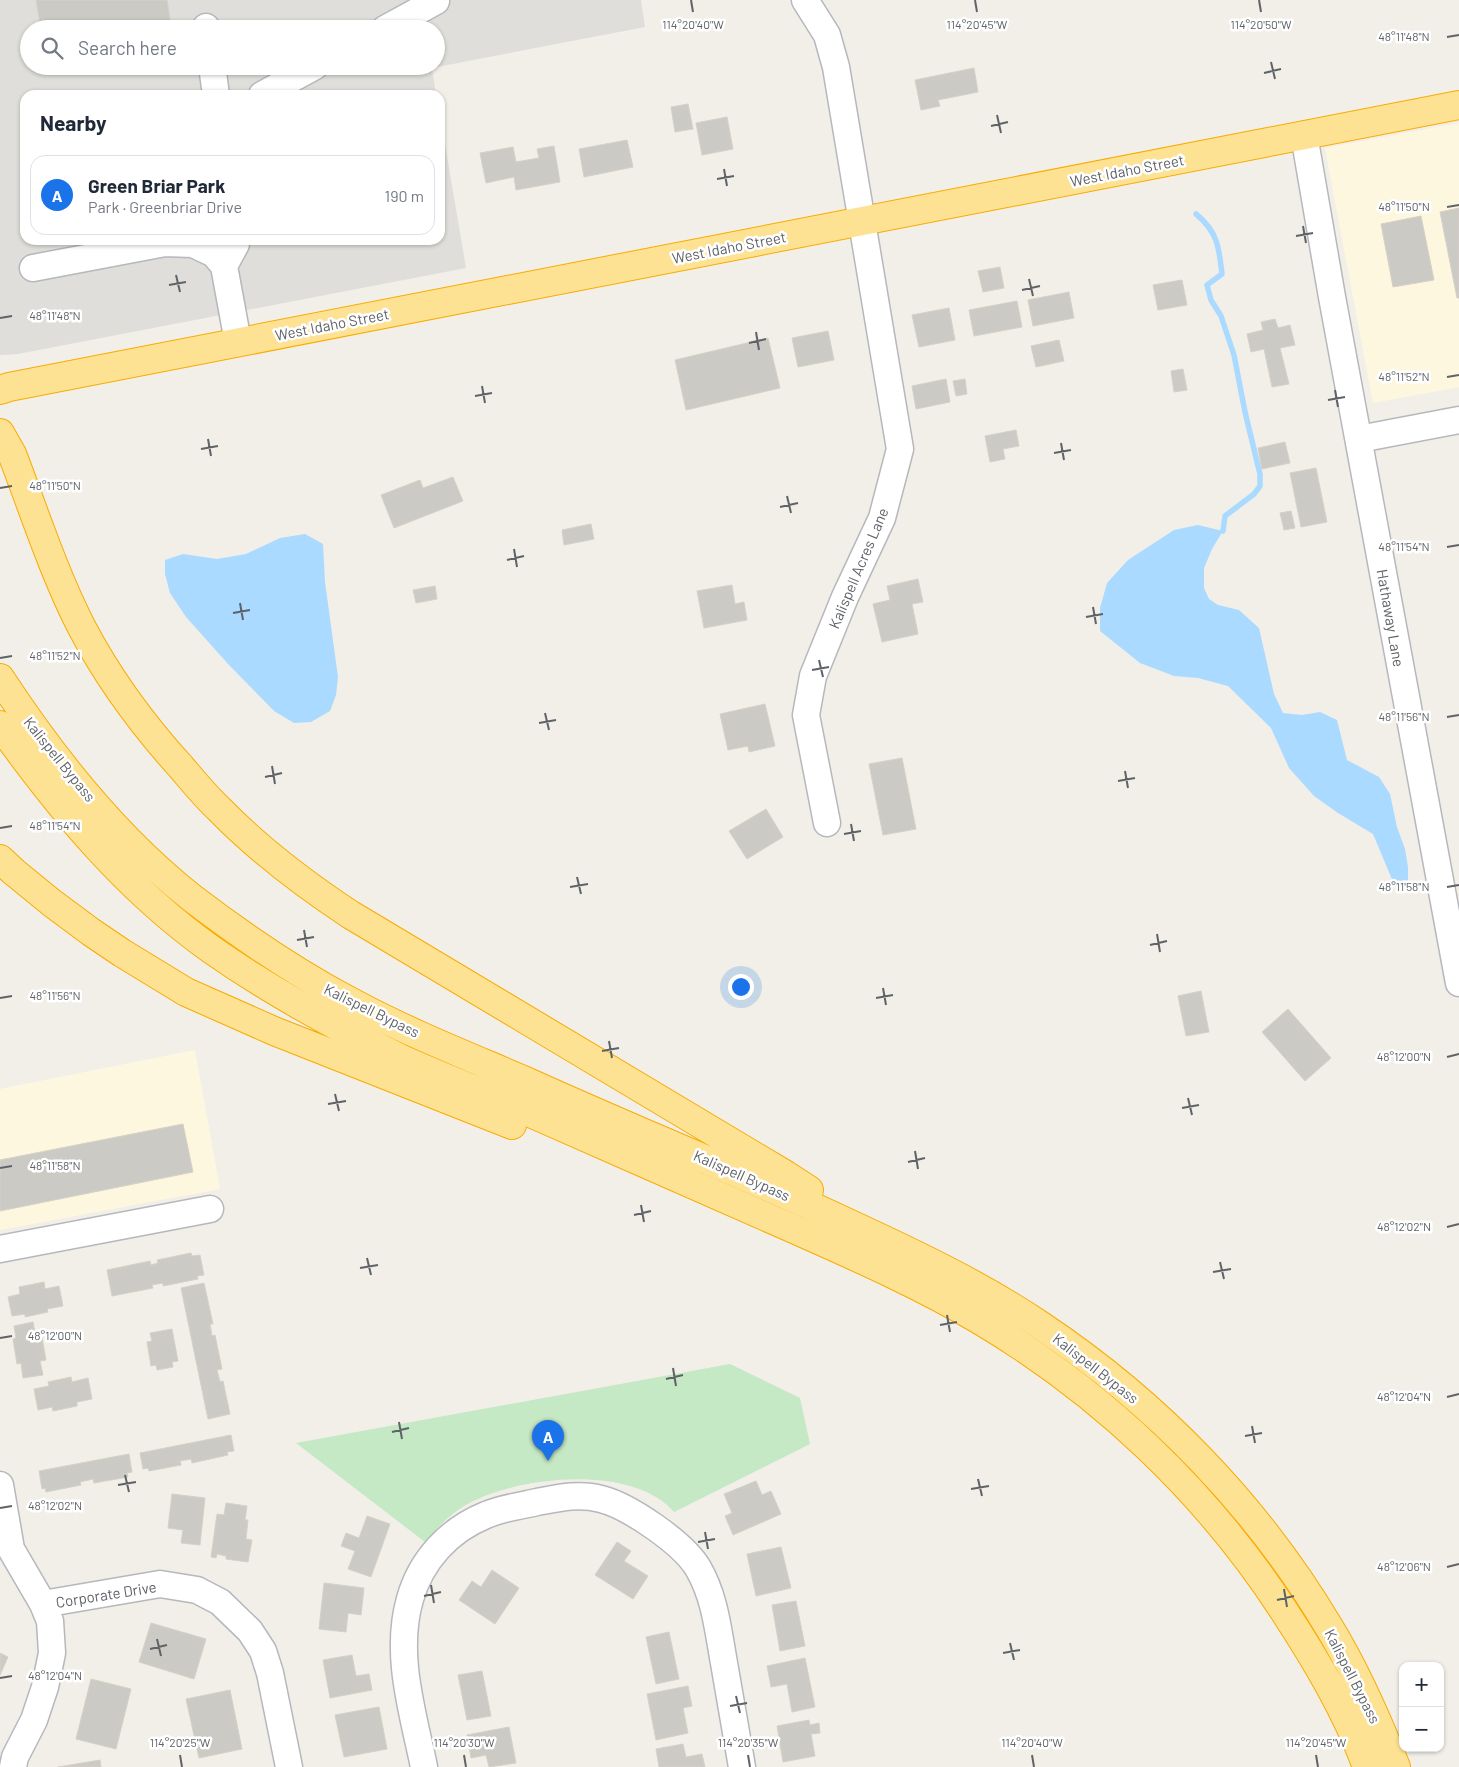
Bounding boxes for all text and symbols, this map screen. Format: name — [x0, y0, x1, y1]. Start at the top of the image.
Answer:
text: 114°20'40"W — [662, 17, 724, 31]
text: 114°20'45"W — [947, 17, 1008, 31]
text: 114°20'50"W — [1230, 17, 1292, 31]
search box — [20, 20, 445, 75]
text: 48°11'48"N — [1378, 29, 1430, 43]
icon: search — [38, 34, 66, 62]
text: Search here — [78, 36, 177, 59]
text: Nearby — [40, 110, 106, 135]
street label: West Idaho Street — [1068, 150, 1186, 190]
text: Green Briar Park — [88, 174, 225, 197]
text: A — [52, 186, 62, 205]
text: 190 m — [385, 186, 424, 205]
text: Park · Greenbriar Drive — [88, 197, 242, 216]
text: 48°11'50"N — [1378, 199, 1430, 213]
street label: West Idaho Street — [670, 227, 788, 267]
street label: West Idaho Street — [273, 304, 391, 344]
text: 48°11'48"N — [29, 308, 81, 322]
text: 48°11'52"N — [1378, 369, 1430, 383]
text: 48°11'50"N — [29, 478, 81, 492]
street label: Kalispell Acres Lane — [824, 505, 892, 631]
text: 48°11'54"N — [1378, 539, 1430, 553]
street label: Hathaway Lane — [1374, 568, 1408, 668]
text: 48°11'52"N — [29, 648, 81, 662]
text: 48°11'56"N — [1378, 709, 1430, 723]
street label: Kalispell Bypass — [20, 713, 100, 805]
text: 48°11'54"N — [29, 818, 81, 832]
text: 48°11'58"N — [1378, 879, 1430, 893]
your location — [728, 974, 754, 1000]
street label: Kalispell Bypass — [321, 979, 423, 1041]
text: 48°11'56"N — [29, 988, 81, 1002]
text: 48°12'00"N — [1377, 1049, 1431, 1063]
street label: Kalispell Bypass — [691, 1146, 793, 1204]
text: 48°11'58"N — [29, 1158, 81, 1172]
text: 48°12'02"N — [1377, 1219, 1431, 1233]
text: 48°12'00"N — [28, 1328, 82, 1342]
street label: Kalispell Bypass — [1050, 1329, 1142, 1407]
text: 48°12'04"N — [1377, 1389, 1431, 1403]
pin: A — [532, 1420, 564, 1461]
text: 48°12'02"N — [28, 1498, 82, 1512]
text: 48°12'06"N — [1377, 1559, 1431, 1573]
street label: Corporate Drive — [54, 1577, 158, 1611]
street label: Kalispell Bypass — [1321, 1626, 1385, 1726]
map controls — [1399, 1662, 1444, 1752]
button: + — [1399, 1662, 1444, 1707]
text: 48°12'04"N — [28, 1668, 82, 1682]
button: − — [1399, 1707, 1444, 1752]
text: 114°20'25"W — [150, 1735, 211, 1749]
text: 114°20'30"W — [433, 1735, 495, 1749]
text: 114°20'35"W — [718, 1735, 779, 1749]
text: 114°20'40"W — [1001, 1735, 1063, 1749]
text: 114°20'45"W — [1286, 1735, 1347, 1749]

